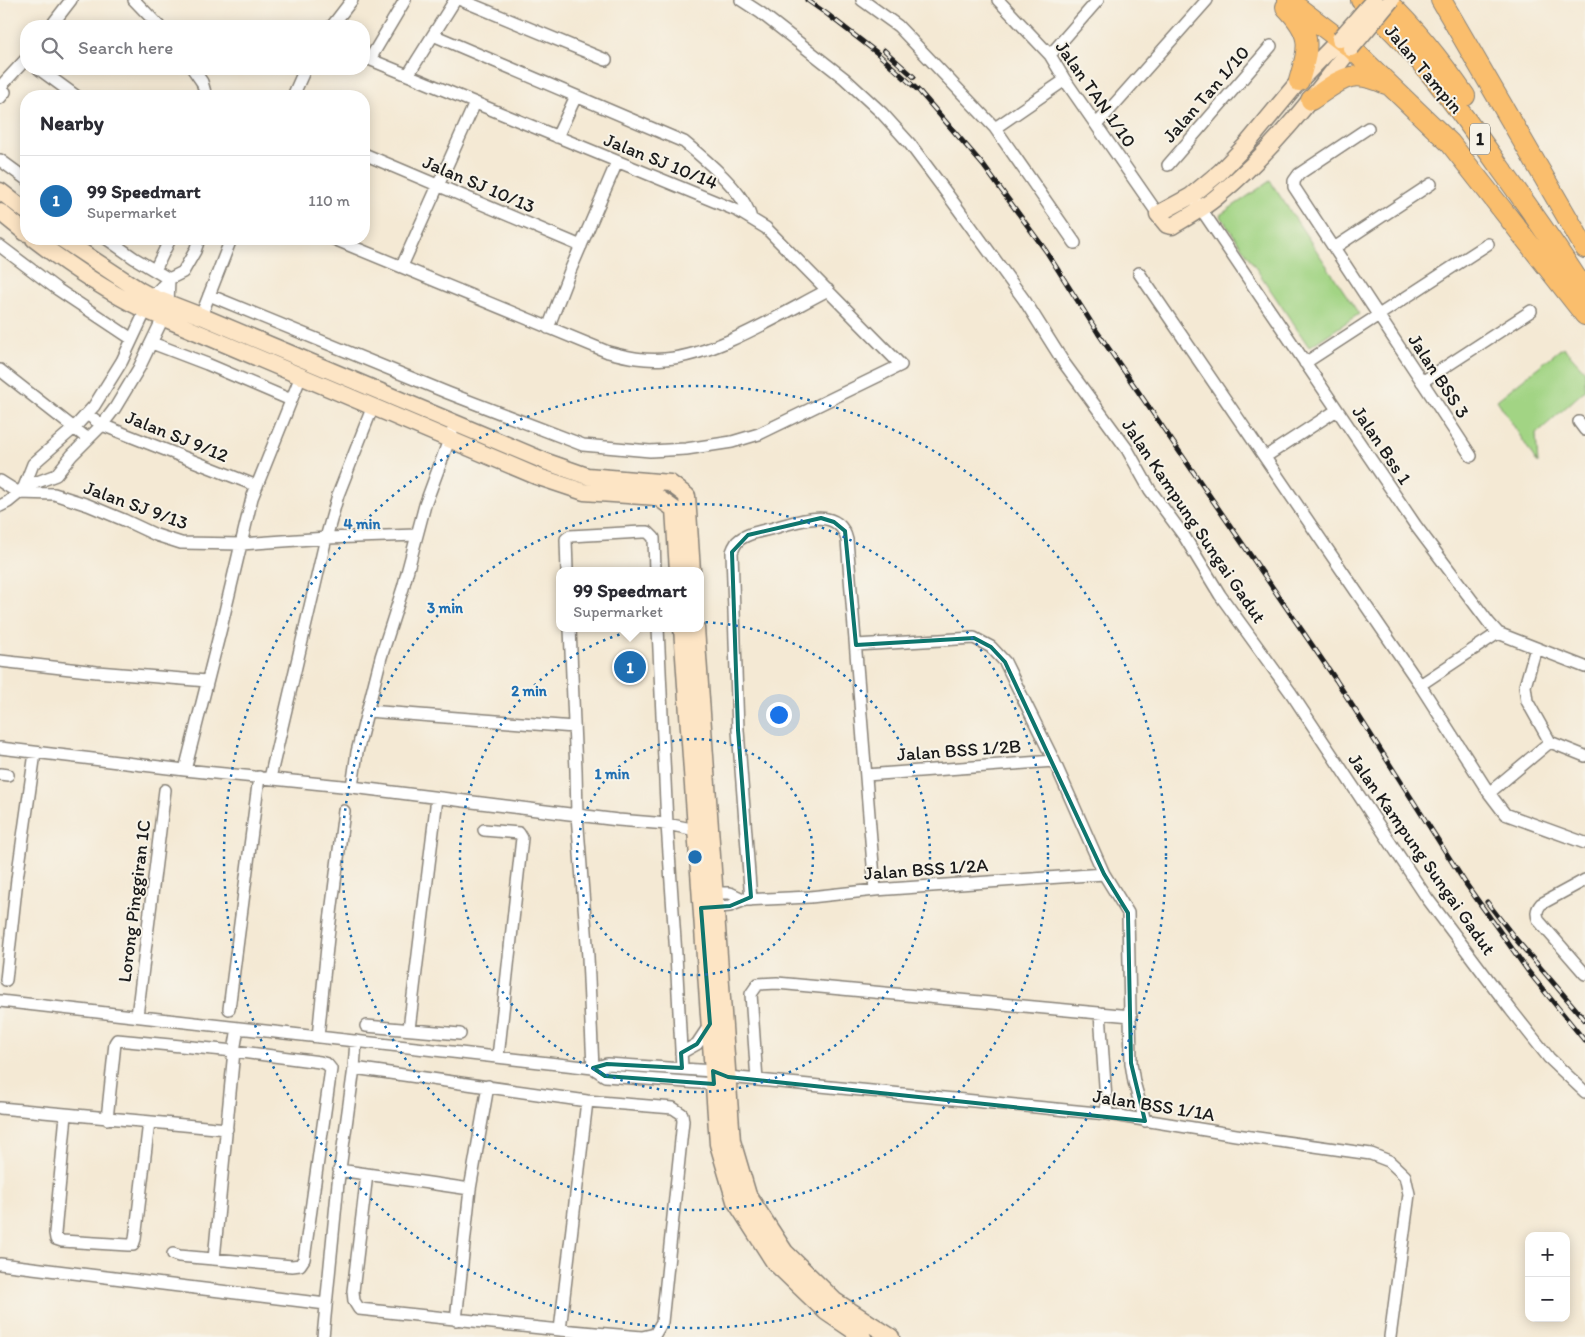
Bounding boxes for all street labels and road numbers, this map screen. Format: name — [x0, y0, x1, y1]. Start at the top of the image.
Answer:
street label: Jalan Tampin — [1380, 20, 1468, 118]
street label: Jalan TAN 1/10 — [1051, 36, 1141, 152]
street label: Jalan Tan 1/10 — [1158, 41, 1254, 147]
road number: 1 — [1470, 124, 1490, 154]
street label: Jalan SJ 10/14 — [601, 128, 721, 194]
street label: Jalan SJ 10/13 — [419, 150, 539, 218]
street label: Jalan BSS 3 — [1403, 330, 1475, 422]
street label: Jalan Bss 1 — [1347, 401, 1417, 489]
street label: Jalan SJ 9/12 — [122, 405, 232, 467]
street label: Jalan Kampung Sungai Gadut — [1117, 415, 1271, 627]
street label: Jalan SJ 9/13 — [81, 476, 191, 534]
street label: Jalan BSS 1/2B — [896, 734, 1022, 766]
street label: Jalan Kampung Sungai Gadut — [1343, 749, 1501, 959]
street label: Lorong Pinggiran 1C — [113, 818, 155, 984]
street label: Jalan BSS 1/2A — [863, 853, 989, 885]
street label: Jalan BSS 1/1A — [1091, 1084, 1217, 1126]

